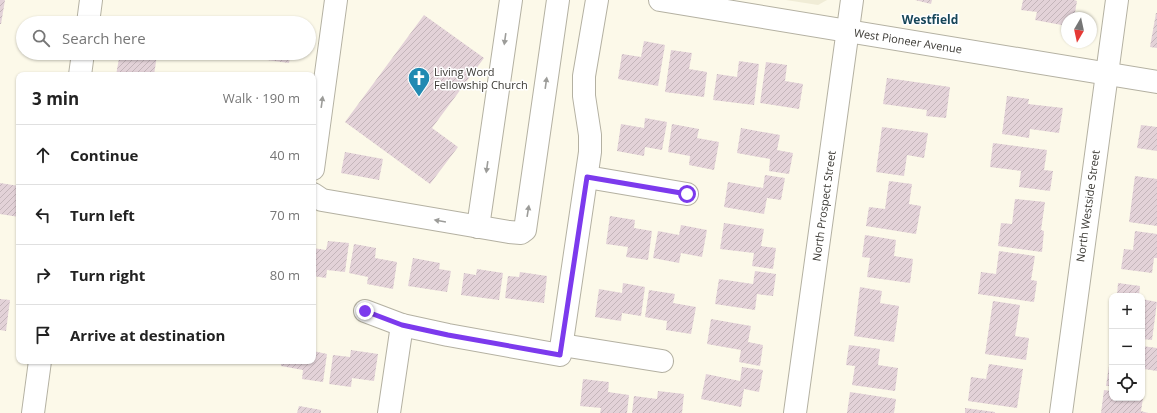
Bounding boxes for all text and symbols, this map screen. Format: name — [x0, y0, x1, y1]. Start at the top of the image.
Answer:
district label: Westfield — [902, 11, 958, 28]
north arrow — [1061, 12, 1097, 48]
search box — [16, 16, 316, 60]
street label: West Pioneer Avenue — [853, 25, 963, 56]
icon: search — [30, 27, 52, 49]
text: Search here — [62, 28, 146, 48]
one-way arrow — [502, 33, 508, 45]
place label: Living Word Fellowship Church — [434, 64, 528, 92]
church icon: Living Word Fellowship Church — [406, 65, 432, 98]
one-way arrow — [543, 77, 549, 89]
text: 3 min — [32, 87, 79, 110]
text: Walk · 190 m — [223, 89, 300, 107]
one-way arrow — [319, 96, 325, 108]
icon: ahead — [32, 144, 54, 166]
text: Continue — [70, 145, 138, 165]
text: 40 m — [270, 146, 300, 164]
street label: North Westside Street — [1072, 149, 1103, 263]
street label: North Prospect Street — [808, 150, 839, 262]
one-way arrow — [484, 161, 490, 173]
route start — [678, 185, 696, 203]
icon: left — [32, 204, 54, 226]
text: Turn left — [70, 205, 135, 225]
one-way arrow — [525, 205, 531, 217]
text: 70 m — [270, 206, 300, 224]
one-way arrow — [434, 217, 446, 223]
icon: right — [32, 264, 54, 286]
text: Turn right — [70, 265, 145, 285]
text: 80 m — [270, 266, 300, 284]
map controls — [1109, 293, 1145, 401]
button: + — [1109, 293, 1145, 329]
route end — [356, 302, 374, 320]
icon: arrive — [32, 324, 54, 346]
text: Arrive at destination — [70, 325, 225, 345]
button: − — [1109, 329, 1145, 365]
button: locate — [1109, 365, 1145, 401]

